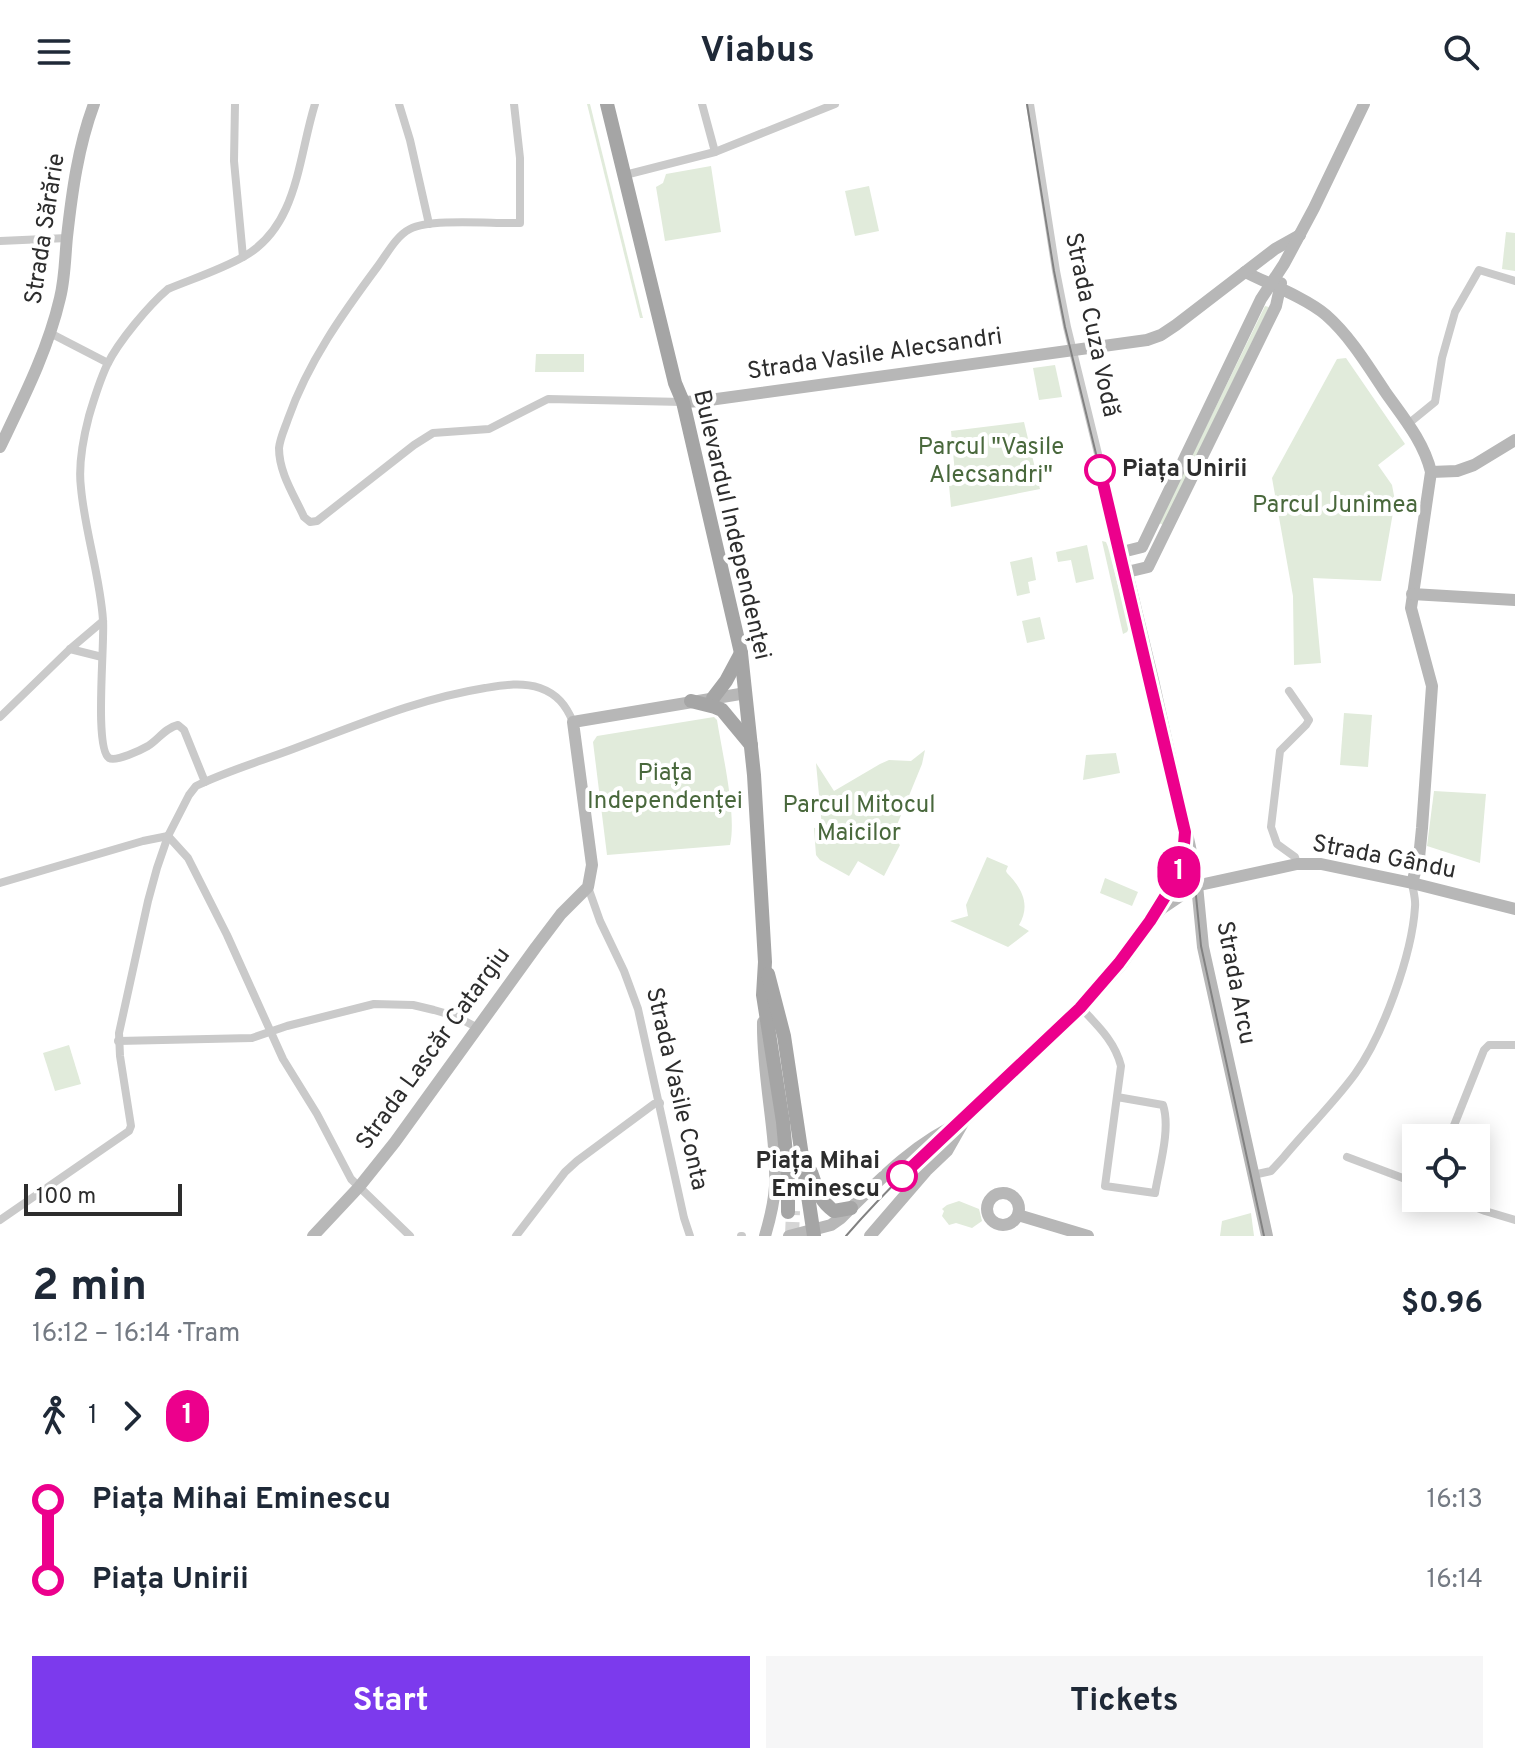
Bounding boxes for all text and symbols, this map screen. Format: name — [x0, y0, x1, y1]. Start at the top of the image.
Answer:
text: Viabus — [700, 29, 815, 75]
icon: menu — [32, 30, 76, 74]
icon: search — [1439, 30, 1483, 74]
street label: Strada Sărărie — [19, 151, 73, 307]
street label: Strada Cuza Vodă — [1057, 230, 1125, 420]
street label: Strada Vasile Alecsandri — [746, 322, 1004, 388]
street label: Bulevardul Independenței — [685, 387, 777, 663]
park label: Parcul "Vasile Alecsandri" — [918, 433, 1064, 491]
marker: Piața Unirii — [1085, 455, 1115, 485]
place label: Piața Unirii — [1122, 455, 1247, 485]
park label: Parcul Junimea — [1252, 491, 1418, 521]
park label: Piața Independenței — [587, 759, 743, 817]
park label: Parcul Mitocul Maicilor — [782, 791, 936, 849]
street label: Strada Gându — [1310, 829, 1458, 887]
line badge: 1 — [1153, 846, 1205, 898]
text: 1 — [1173, 854, 1185, 890]
street label: Strada Arcu — [1208, 919, 1262, 1047]
street label: Strada Lascăr Catargiu — [350, 942, 518, 1156]
street label: Strada Vasile Conta — [638, 985, 714, 1193]
map controls — [1402, 1124, 1490, 1212]
button: locate — [1402, 1124, 1490, 1212]
place label: Piața Mihai Eminescu — [756, 1147, 880, 1205]
marker: Piața Mihai Eminescu — [887, 1161, 917, 1191]
scale bar — [24, 1180, 182, 1216]
text: 100 m — [36, 1184, 96, 1211]
text: 2 min — [32, 1260, 147, 1316]
text: $0.96 — [1401, 1286, 1483, 1323]
text: 16:12 – 16:14 · Tram — [32, 1318, 240, 1351]
icon: walk — [32, 1394, 76, 1438]
icon: forward — [110, 1394, 154, 1438]
text: 1 — [182, 1398, 193, 1434]
text: 1 — [88, 1400, 98, 1433]
text: Piața Mihai Eminescu — [92, 1482, 391, 1519]
text: 16:13 — [1427, 1484, 1483, 1517]
text: Piața Unirii — [92, 1562, 249, 1599]
text: 16:14 — [1427, 1564, 1483, 1597]
button: Start — [32, 1656, 750, 1748]
button: Tickets — [766, 1656, 1483, 1748]

